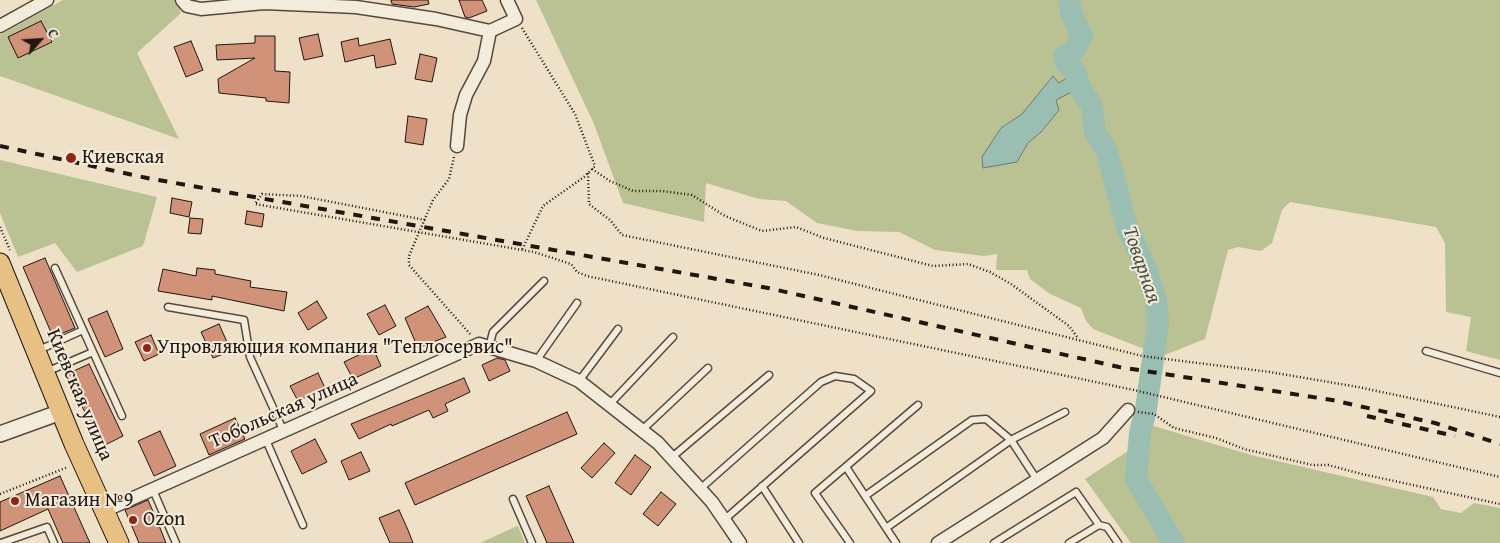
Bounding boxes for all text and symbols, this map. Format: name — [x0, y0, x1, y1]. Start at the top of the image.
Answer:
north arrow — [15, 15, 65, 65]
text: С — [43, 25, 64, 41]
place label: Киевская — [82, 146, 164, 170]
marker: Киевская — [64, 151, 78, 165]
water label: Товарная — [1116, 223, 1166, 307]
street label: Киевская улица — [40, 326, 118, 464]
place label: Упровляющия компания "Теплосервис" — [157, 336, 513, 360]
marker: Упровляющия компания "Теплосервис" — [141, 342, 153, 354]
street label: Тобольская улица — [206, 368, 362, 454]
place label: Магазин №9 — [25, 489, 133, 513]
marker: Магазин №9 — [9, 495, 21, 507]
place label: Ozon — [143, 508, 185, 532]
marker: Ozon — [127, 514, 139, 526]

